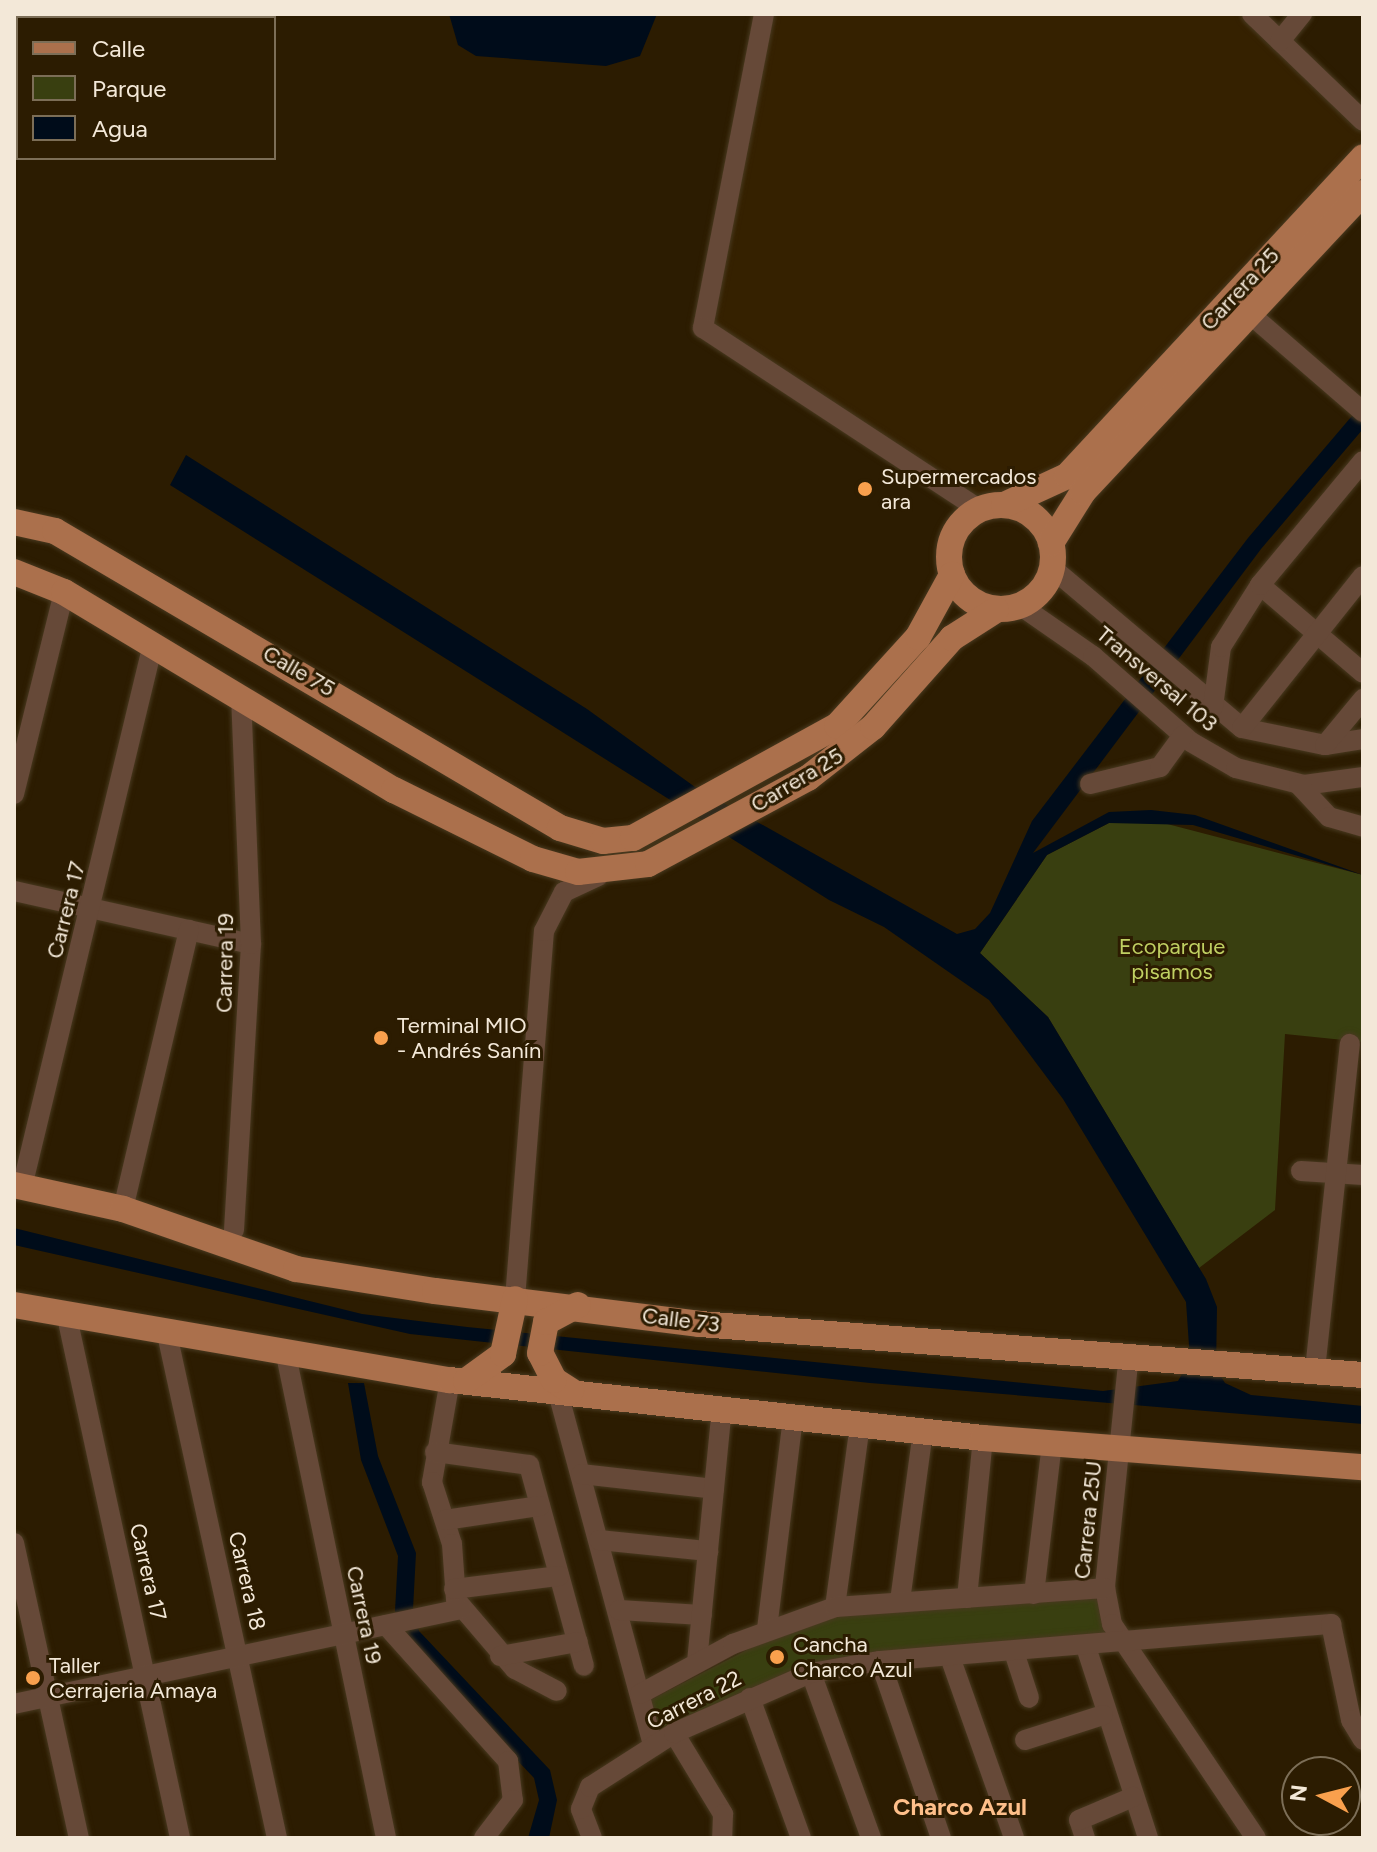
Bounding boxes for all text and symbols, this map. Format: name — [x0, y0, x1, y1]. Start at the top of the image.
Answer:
legend — [16, 16, 276, 160]
text: Calle — [92, 34, 145, 63]
text: Parque — [92, 74, 166, 103]
text: Agua — [92, 114, 148, 143]
street label: Carrera 25 — [1195, 242, 1285, 336]
place label: Supermercados ara — [881, 463, 1036, 514]
marker: Supermercados ara — [856, 480, 874, 498]
street label: Transversal 103 — [1091, 621, 1223, 737]
street label: Calle 75 — [258, 640, 340, 702]
street label: Carrera 25 — [746, 742, 848, 818]
street label: Carrera 17 — [41, 859, 91, 961]
street label: Carrera 19 — [211, 913, 239, 1013]
park label: Ecoparque pisamos — [1119, 933, 1225, 984]
place label: Terminal MIO - Andrés Sanín — [397, 1012, 541, 1064]
marker: Terminal MIO - Andrés Sanín — [372, 1029, 390, 1047]
street label: Calle 73 — [641, 1302, 721, 1338]
street label: Carrera 25U — [1069, 1460, 1107, 1580]
street label: Carrera 17 — [124, 1521, 172, 1623]
street label: Carrera 18 — [223, 1529, 271, 1633]
street label: Carrera 19 — [341, 1564, 387, 1666]
place label: Cancha Charco Azul — [793, 1631, 913, 1682]
marker: Cancha Charco Azul — [768, 1648, 786, 1666]
place label: Taller Cerrajeria Amaya — [49, 1652, 217, 1704]
street label: Carrera 22 — [642, 1665, 746, 1735]
marker: Taller Cerrajeria Amaya — [24, 1669, 42, 1687]
north arrow — [1281, 1756, 1361, 1836]
text: N — [1284, 1783, 1313, 1803]
district label: Charco Azul — [893, 1793, 1027, 1821]

